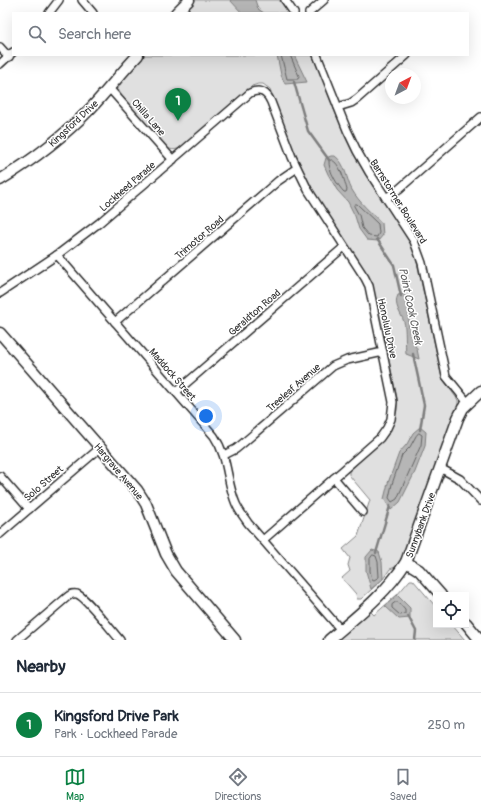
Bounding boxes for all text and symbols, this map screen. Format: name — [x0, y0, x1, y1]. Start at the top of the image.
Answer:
search box — [12, 12, 469, 56]
icon: search — [26, 23, 48, 45]
text: Search here — [58, 25, 131, 44]
north arrow — [385, 68, 421, 104]
pin: 1 — [165, 88, 191, 121]
street label: Chilla Lane — [129, 97, 168, 139]
street label: Kingsford Drive — [46, 98, 101, 150]
street label: Barnstormer Boulevard — [367, 157, 429, 246]
street label: Lockheed Parade — [97, 159, 158, 214]
street label: Trimotor Road — [173, 213, 226, 262]
water label: Point Cook Creek — [396, 266, 425, 347]
street label: Geraldton Road — [226, 287, 283, 339]
street label: Honolulu Drive — [375, 297, 399, 359]
street label: Maddock Street — [146, 346, 199, 404]
street label: Treeleaf Avenue — [264, 361, 323, 414]
your location — [196, 406, 216, 426]
street label: Hargrave Avenue — [91, 441, 145, 502]
street label: Solo Street — [22, 463, 67, 504]
street label: Sunnybank Drive — [404, 491, 438, 560]
map controls — [433, 592, 469, 628]
button: locate — [433, 592, 469, 628]
text: Nearby — [16, 656, 65, 677]
text: Kingsford Drive Park — [54, 707, 179, 726]
text: 1 — [26, 717, 32, 733]
text: 250 m — [427, 717, 465, 733]
text: Park · Lockheed Parade — [54, 726, 177, 742]
tab: Map — [64, 766, 86, 803]
tab: Directions — [214, 766, 261, 803]
tab: Saved — [390, 766, 417, 803]

